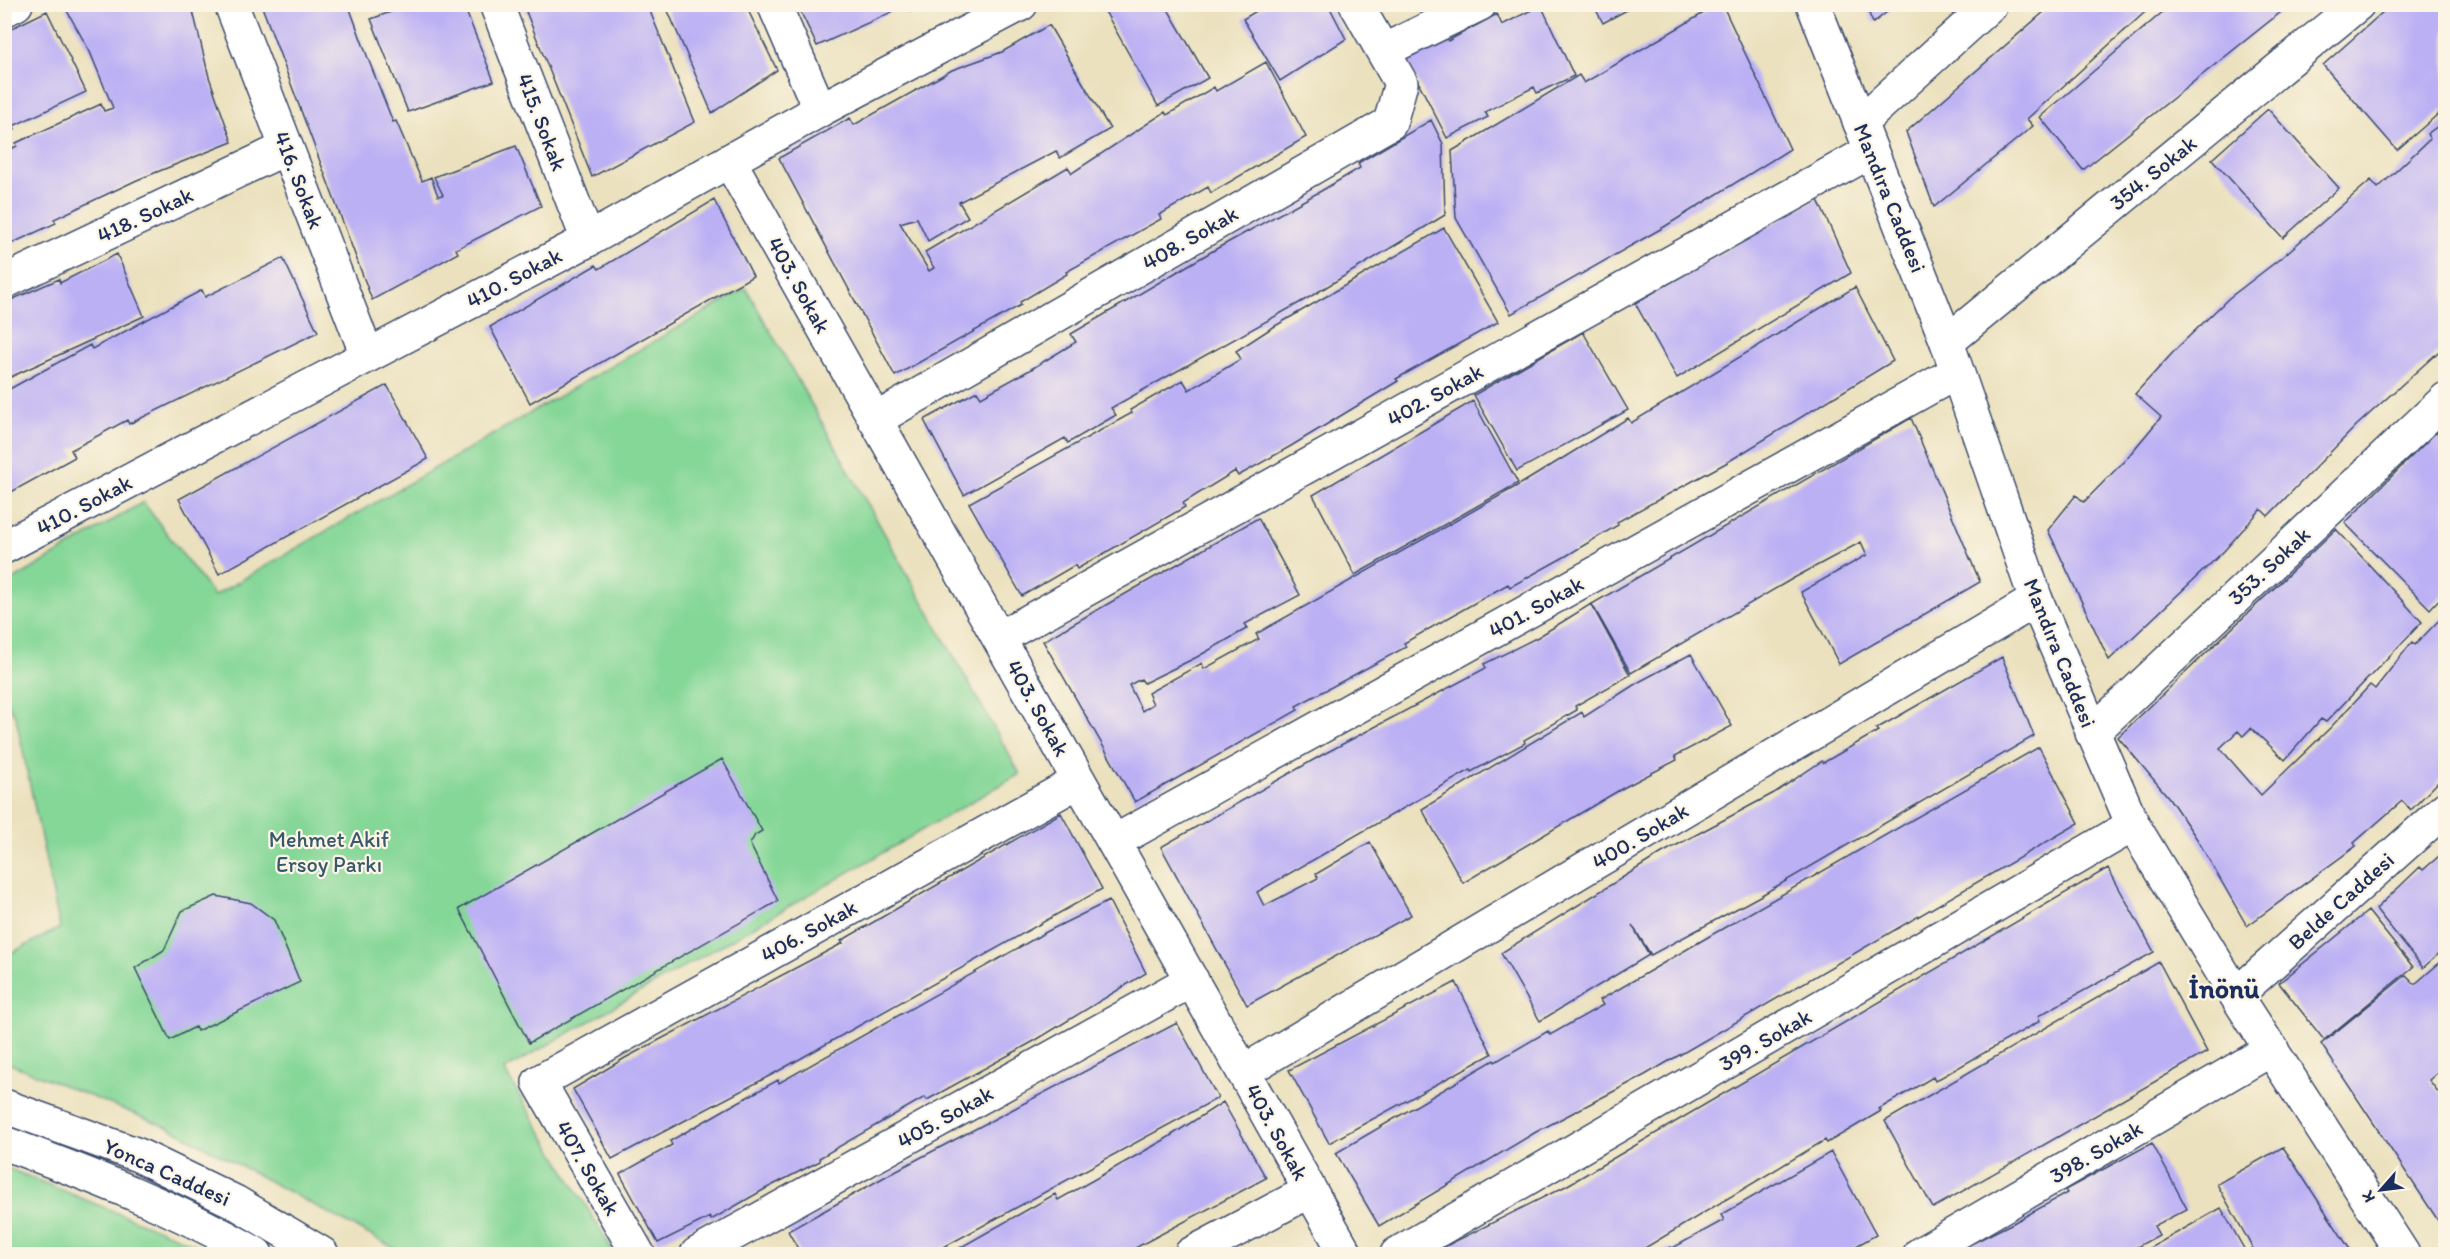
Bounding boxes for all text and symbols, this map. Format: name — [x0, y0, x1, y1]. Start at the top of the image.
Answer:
street label: 415. Sokak — [511, 69, 573, 175]
street label: Mandıra Caddesi — [1848, 119, 1932, 277]
street label: 416. Sokak — [268, 127, 330, 233]
street label: 354. Sokak — [2104, 130, 2202, 216]
street label: 418. Sokak — [93, 181, 197, 249]
street label: 408. Sokak — [1137, 200, 1243, 276]
street label: 403. Sokak — [761, 232, 837, 338]
street label: 410. Sokak — [462, 242, 566, 314]
street label: 402. Sokak — [1382, 358, 1488, 432]
street label: 410. Sokak — [32, 469, 136, 541]
street label: 353. Sokak — [2222, 521, 2316, 611]
street label: 401. Sokak — [1484, 570, 1588, 644]
street label: Mandıra Caddesi — [2018, 574, 2102, 732]
street label: 403. Sokak — [1000, 655, 1076, 761]
street label: 400. Sokak — [1587, 797, 1693, 875]
park label: Mehmet Akif Ersoy Parkı — [269, 826, 389, 878]
street label: Belde Caddesi — [2282, 846, 2400, 956]
street label: 406. Sokak — [756, 894, 862, 968]
district label: İnönü — [2188, 971, 2260, 1005]
street label: 399. Sokak — [1714, 1003, 1816, 1077]
street label: 403. Sokak — [1239, 1079, 1315, 1185]
street label: 405. Sokak — [892, 1080, 998, 1154]
street label: 398. Sokak — [2045, 1115, 2147, 1189]
street label: 407. Sokak — [550, 1116, 626, 1220]
street label: Yonca Caddesi — [99, 1132, 235, 1212]
north arrow — [2351, 1160, 2411, 1220]
text: K — [2357, 1187, 2379, 1206]

